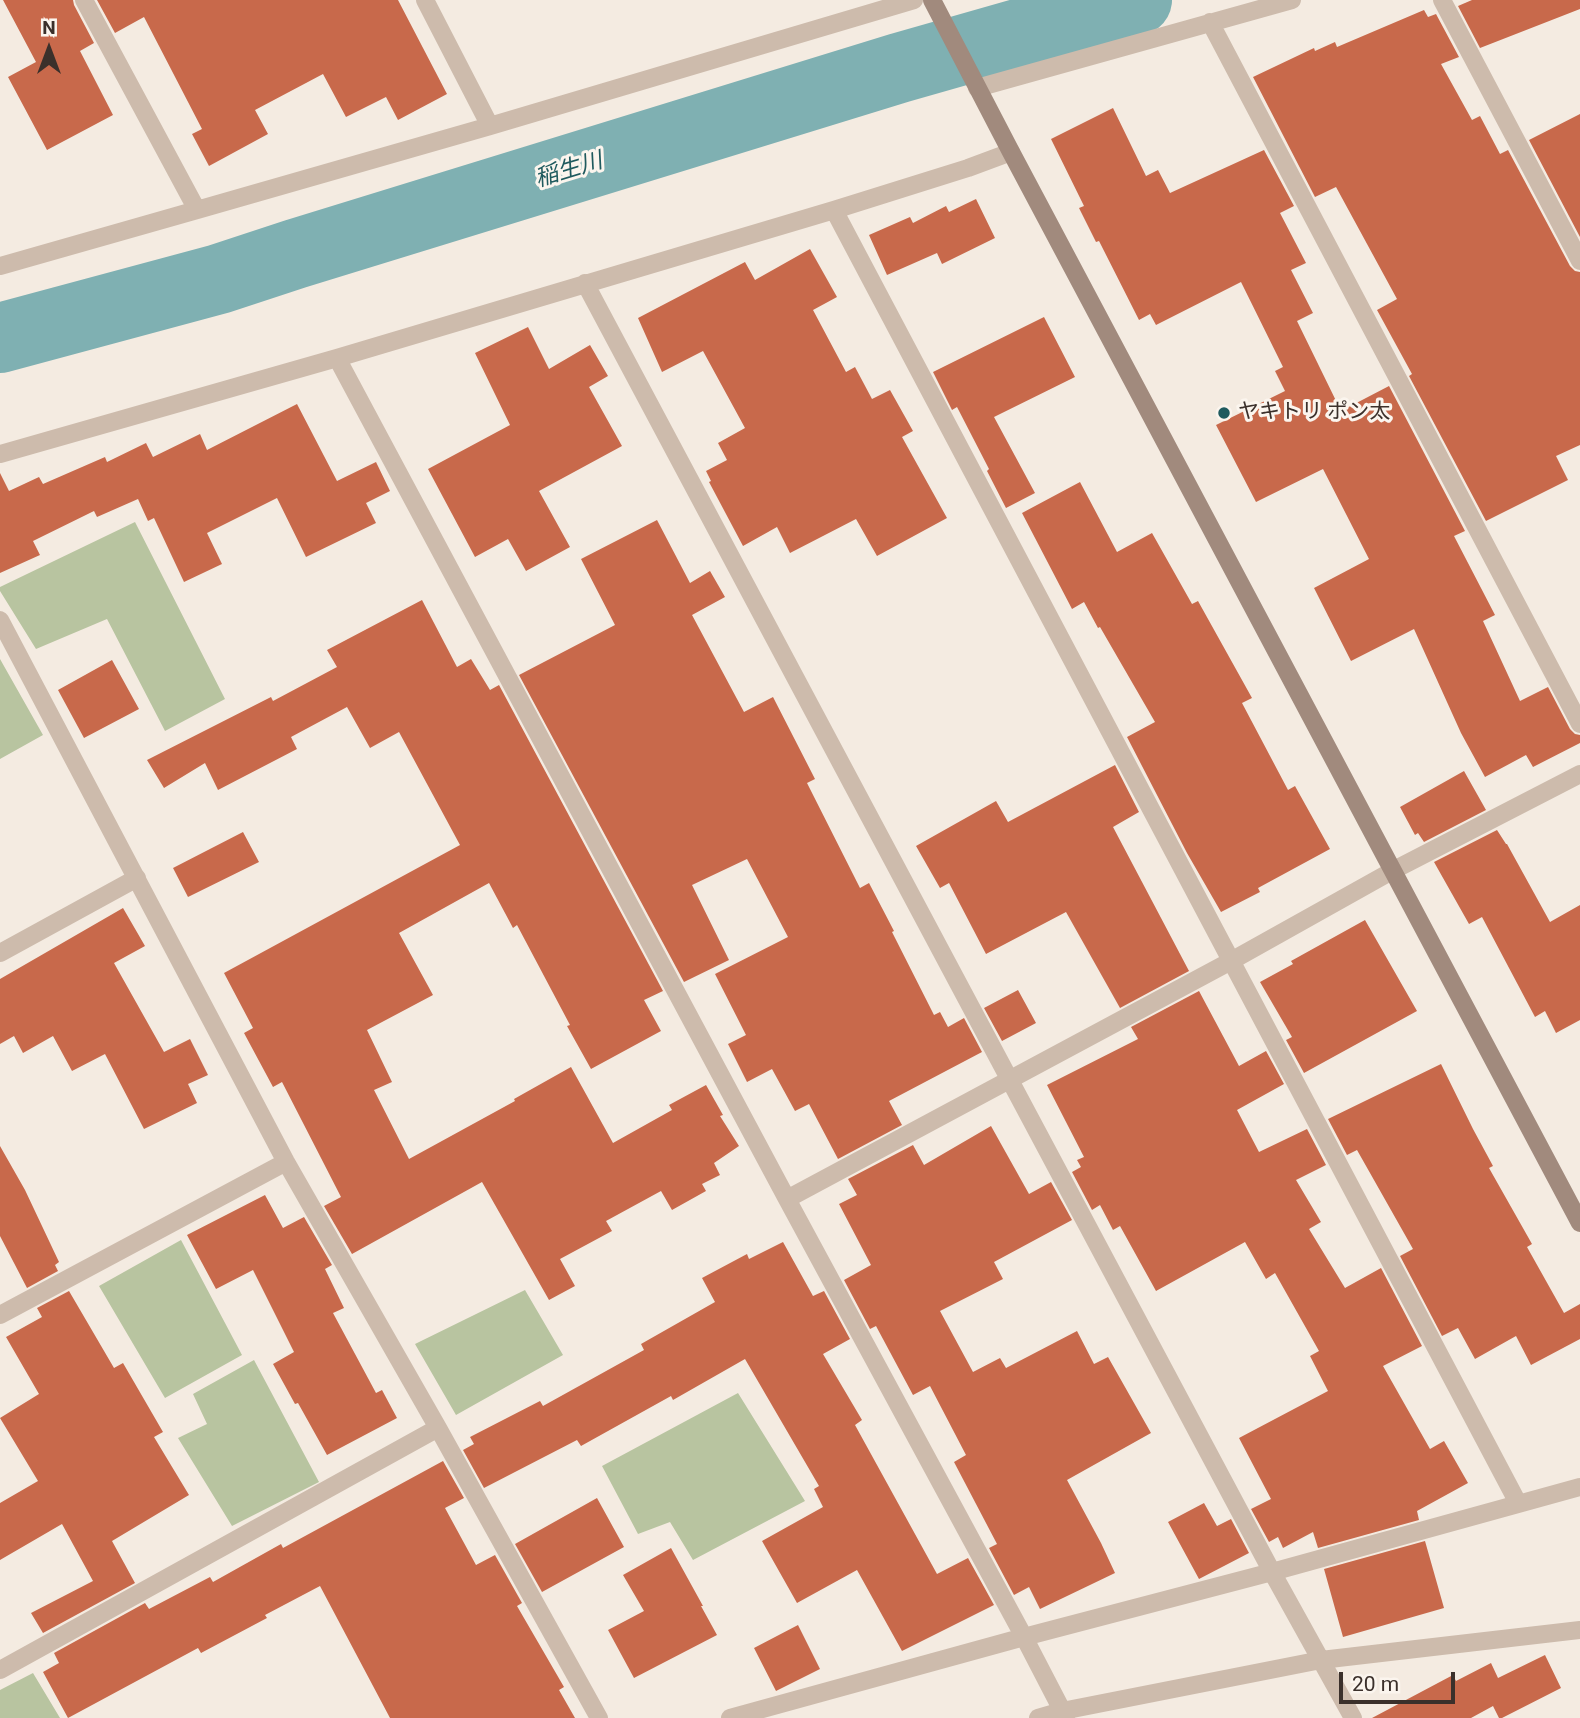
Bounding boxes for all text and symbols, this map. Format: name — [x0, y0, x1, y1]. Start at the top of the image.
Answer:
north arrow — [14, 14, 84, 84]
text: N — [42, 16, 56, 39]
water label: 稲生川 — [532, 148, 606, 194]
place label: ヤキトリ ポン太 — [1238, 400, 1390, 426]
marker: ヤキトリ ポン太 — [1216, 405, 1232, 421]
scale bar — [1342, 1658, 1458, 1702]
text: 20 m — [1352, 1672, 1399, 1696]

